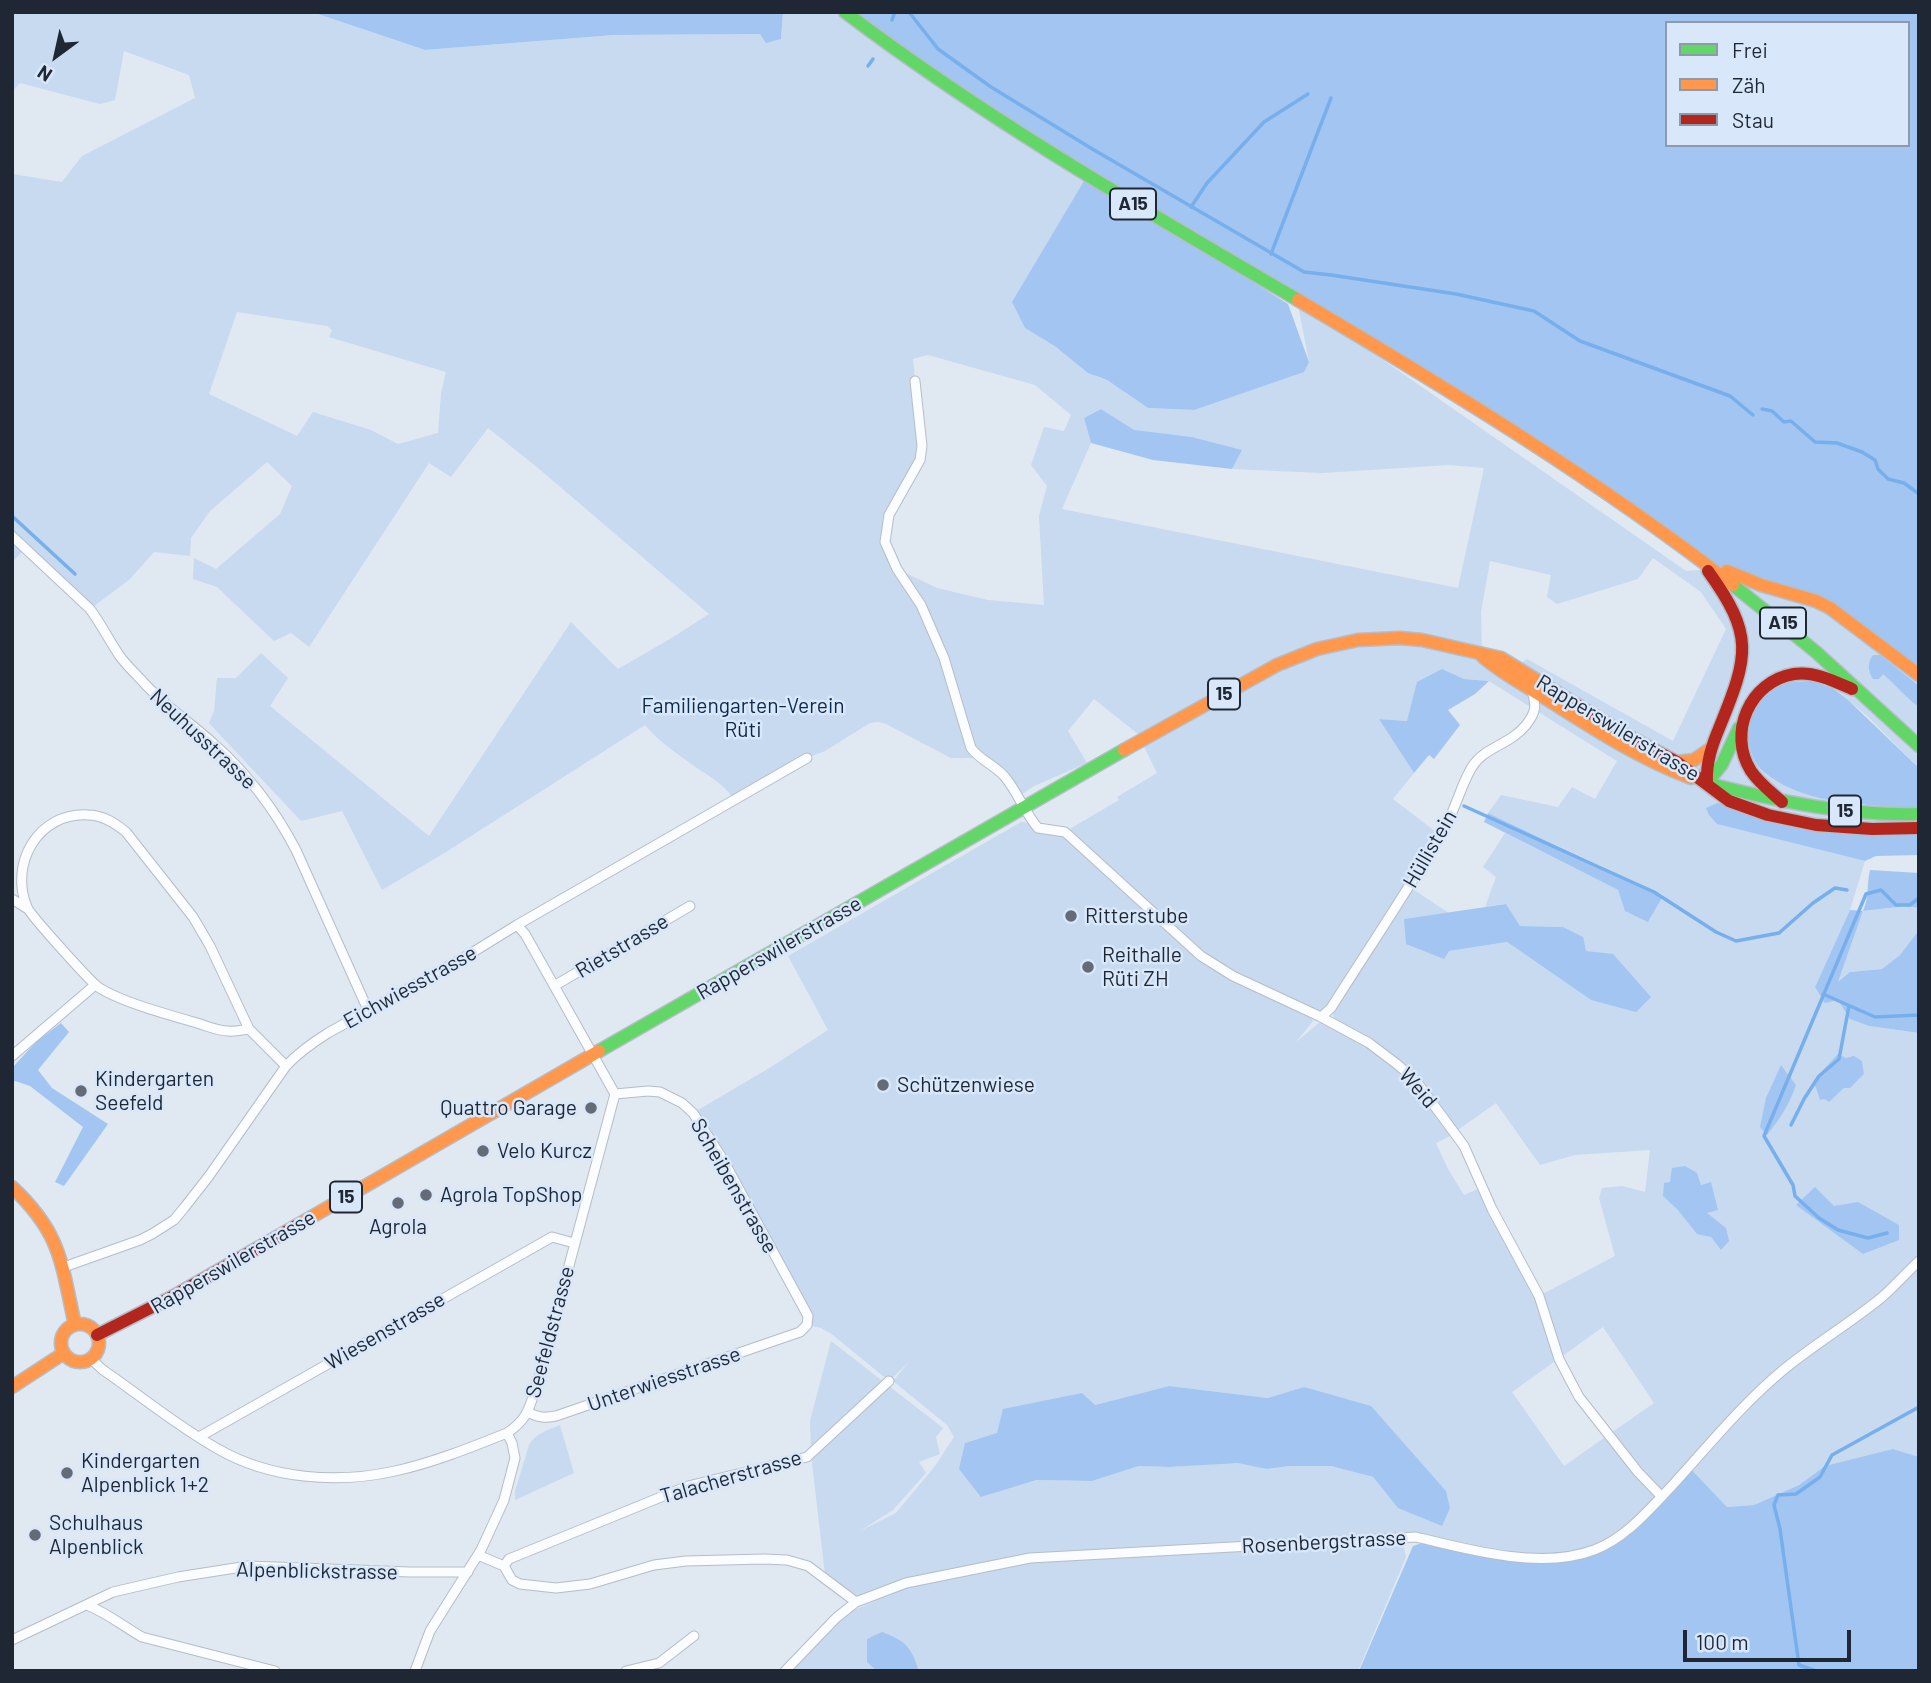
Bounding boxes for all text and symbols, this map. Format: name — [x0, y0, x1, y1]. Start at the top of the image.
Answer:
north arrow — [21, 21, 91, 91]
legend — [1665, 21, 1910, 147]
text: Frei — [1732, 37, 1768, 62]
text: N — [33, 61, 56, 87]
text: Zäh — [1732, 72, 1766, 97]
text: Stau — [1732, 107, 1774, 132]
road number: A15 — [1110, 188, 1156, 220]
road number: A15 — [1760, 608, 1806, 638]
street label: Rapperswilerstrasse — [1532, 669, 1704, 787]
road number: 15 — [1208, 678, 1240, 709]
street label: Neuhusstrasse — [145, 683, 261, 795]
park label: Familiengarten-Verein Rüti — [641, 693, 845, 743]
road number: 15 — [1829, 796, 1861, 826]
street label: Hüllistein — [1398, 806, 1462, 892]
street label: Rapperswilerstrasse — [692, 891, 866, 1005]
place label: Ritterstube — [1085, 903, 1188, 929]
street label: Rietstrasse — [571, 908, 673, 984]
marker: Ritterstube — [1063, 908, 1079, 924]
street label: Eichwiesstrasse — [339, 940, 481, 1034]
place label: Reithalle Rüti ZH — [1102, 942, 1182, 992]
marker: Reithalle Rüti ZH — [1080, 959, 1096, 975]
street label: Weid — [1394, 1063, 1442, 1113]
place label: Kindergarten Seefeld — [95, 1066, 214, 1116]
place label: Schützenwiese — [897, 1072, 1035, 1098]
marker: Schützenwiese — [875, 1077, 891, 1093]
marker: Kindergarten Seefeld — [73, 1083, 89, 1099]
place label: Quattro Garage — [440, 1095, 577, 1121]
marker: Quattro Garage — [583, 1100, 599, 1116]
street label: Scheibenstrasse — [685, 1114, 783, 1258]
place label: Velo Kurcz — [497, 1138, 592, 1164]
marker: Velo Kurcz — [475, 1143, 491, 1159]
road number: 15 — [330, 1182, 362, 1212]
place label: Agrola TopShop — [440, 1182, 582, 1208]
marker: Agrola TopShop — [418, 1187, 434, 1203]
marker: Agrola — [390, 1195, 406, 1211]
street label: Rapperswilerstrasse — [146, 1205, 320, 1319]
place label: Agrola — [369, 1214, 427, 1240]
street label: Seefeldstrasse — [520, 1263, 580, 1401]
street label: Wiesenstrasse — [320, 1286, 450, 1376]
street label: Unterwiesstrasse — [584, 1341, 744, 1417]
street label: Talacherstrasse — [657, 1445, 805, 1509]
place label: Kindergarten Alpenblick 1+2 — [81, 1448, 209, 1498]
marker: Kindergarten Alpenblick 1+2 — [59, 1465, 75, 1481]
place label: Schulhaus Alpenblick — [49, 1510, 144, 1560]
street label: Rosenbergstrasse — [1241, 1525, 1407, 1559]
marker: Schulhaus Alpenblick — [27, 1527, 43, 1543]
street label: Alpenblickstrasse — [236, 1557, 398, 1585]
scale bar — [1686, 1616, 1854, 1660]
text: 100 m — [1696, 1629, 1749, 1654]

